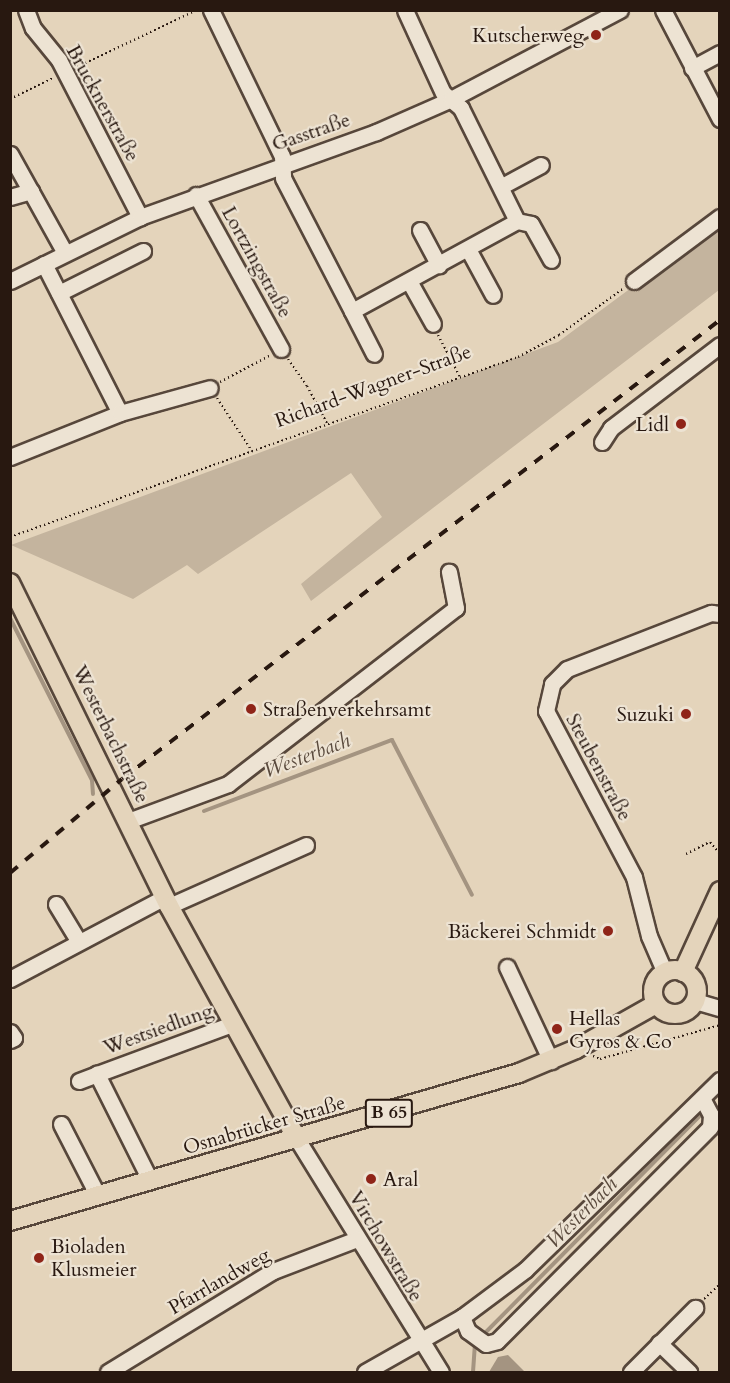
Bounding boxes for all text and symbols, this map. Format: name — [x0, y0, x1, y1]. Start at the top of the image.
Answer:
place label: Kutscherweg — [472, 23, 584, 47]
marker: Kutscherweg — [589, 28, 603, 42]
street label: Brucknerstraße — [61, 41, 145, 165]
street label: Gasstraße — [269, 107, 353, 157]
street label: Lortzingstraße — [217, 202, 297, 322]
street label: Richard-Wagner-Straße — [272, 339, 474, 433]
place label: Lidl — [636, 412, 669, 436]
marker: Lidl — [674, 417, 688, 431]
street label: Westerbachstraße — [67, 661, 155, 807]
place label: Straßenverkehrsamt — [263, 697, 431, 721]
marker: Straßenverkehrsamt — [244, 702, 258, 716]
place label: Suzuki — [617, 702, 674, 726]
marker: Suzuki — [679, 707, 693, 721]
street label: Steubenstraße — [561, 709, 637, 825]
water label: Westerbach — [260, 728, 354, 784]
place label: Bäckerei Schmidt — [448, 919, 596, 943]
marker: Bäckerei Schmidt — [601, 924, 615, 938]
street label: Westsiedlung — [100, 998, 216, 1060]
place label: Hellas Gyros & Co — [569, 1006, 672, 1053]
marker: Hellas Gyros & Co — [550, 1022, 564, 1036]
street label: Osnabrücker Straße — [180, 1090, 348, 1160]
road number: B 65 — [364, 1098, 414, 1128]
place label: Aral — [383, 1167, 418, 1191]
marker: Aral — [364, 1172, 378, 1186]
water label: Westerbach — [541, 1172, 623, 1254]
street label: Virchowstraße — [344, 1186, 428, 1306]
place label: Bioladen Klusmeier — [51, 1234, 137, 1281]
street label: Pfarrlandweg — [164, 1242, 274, 1320]
marker: Bioladen Klusmeier — [32, 1251, 46, 1265]

